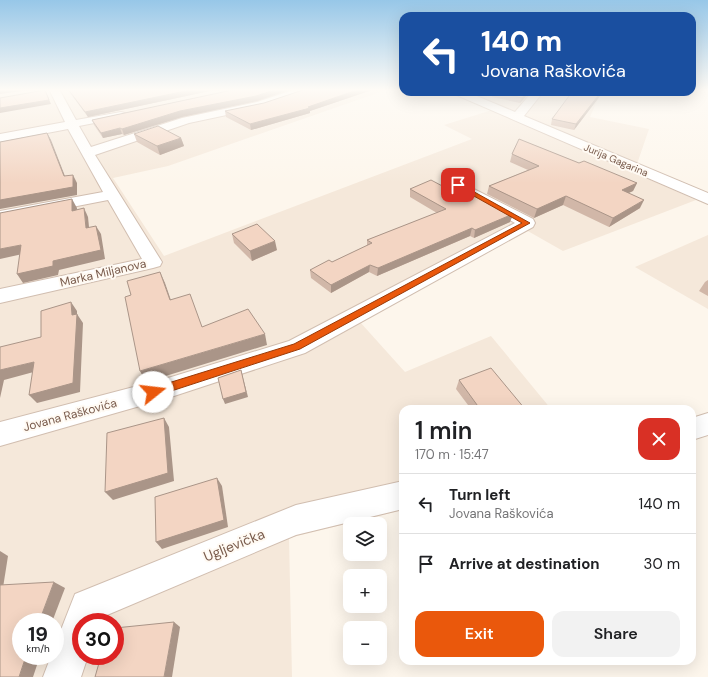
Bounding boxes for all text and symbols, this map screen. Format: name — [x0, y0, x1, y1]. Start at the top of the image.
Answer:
text: 140 m — [481, 23, 562, 60]
icon: left — [415, 28, 467, 80]
text: Jovana Raškovića — [481, 59, 626, 83]
street label: Jurija Gagarina — [582, 141, 650, 179]
pin — [441, 168, 475, 202]
icon: arrive — [447, 174, 469, 196]
street label: Marka Miljanova — [58, 255, 148, 291]
position arrow — [132, 371, 174, 413]
street label: Jovana Raškovića — [21, 395, 119, 435]
text: 1 min — [415, 415, 472, 446]
button: close — [638, 418, 680, 460]
text: 170 m · 15:47 — [415, 446, 489, 463]
text: Turn left — [449, 485, 510, 505]
icon: left — [415, 493, 437, 515]
text: 140 m — [639, 494, 680, 514]
text: Jovana Raškovića — [449, 505, 554, 522]
map controls — [343, 517, 387, 665]
button: layers — [343, 517, 387, 561]
street label: Ugljevička — [201, 525, 267, 565]
icon: arrive — [415, 553, 437, 575]
text: Arrive at destination — [449, 554, 600, 574]
text: 30 m — [644, 554, 680, 574]
button: + — [343, 569, 387, 613]
button: Exit — [415, 611, 544, 657]
button: Share — [552, 611, 680, 657]
speed limit sign: 30 — [72, 613, 124, 665]
text: 19 — [28, 621, 48, 647]
button: − — [343, 621, 387, 665]
text: km/h — [26, 642, 50, 655]

